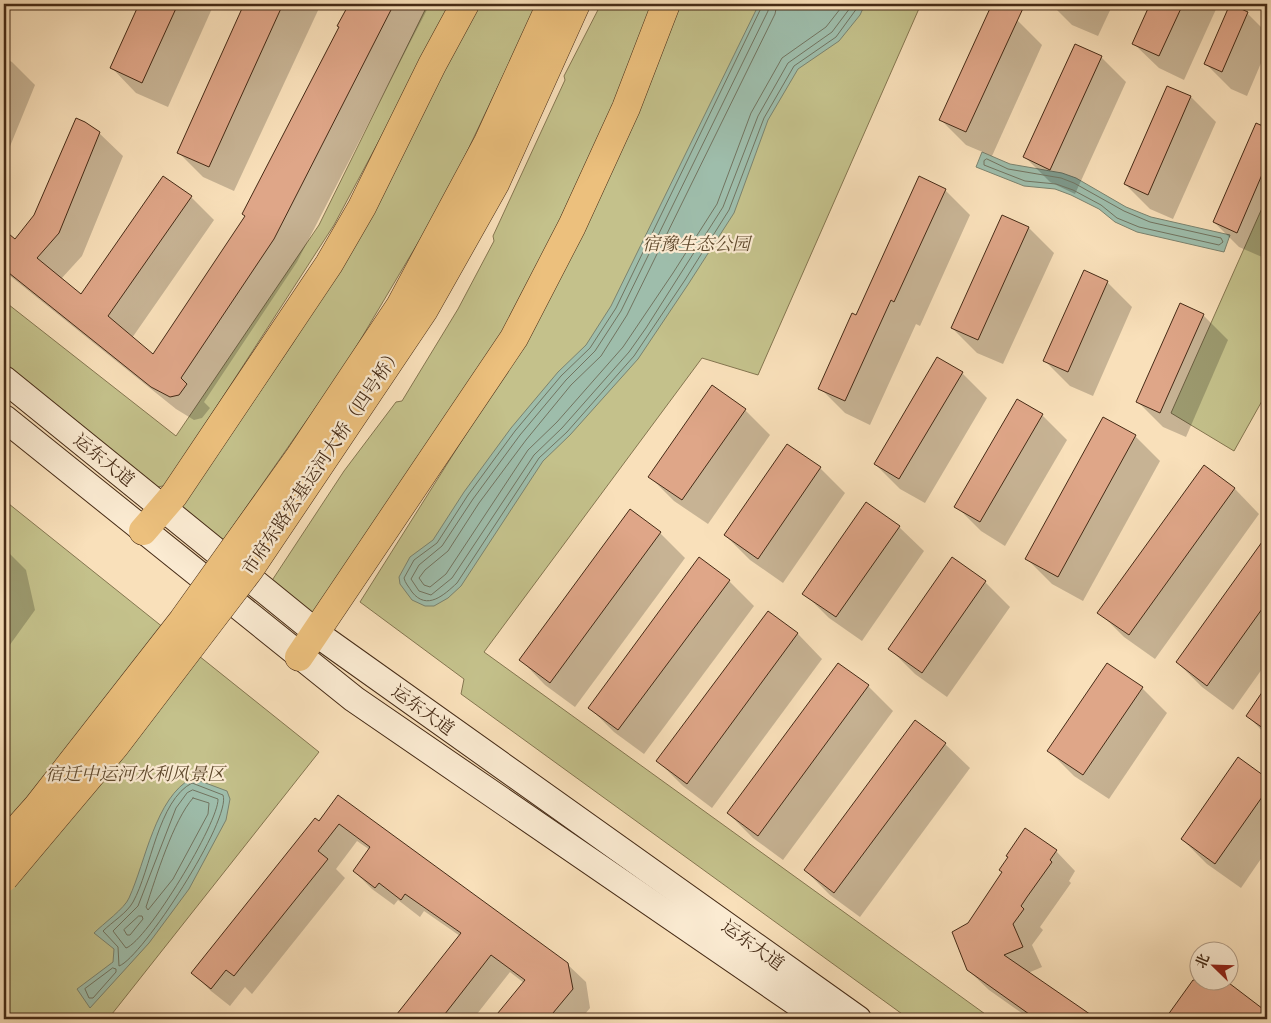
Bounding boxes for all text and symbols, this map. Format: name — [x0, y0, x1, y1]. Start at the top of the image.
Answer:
park label: 宿豫生态公园 — [642, 232, 753, 256]
street label: 市府东路宏基运河大桥（四号桥） — [237, 342, 407, 580]
street label: 运东大道 — [68, 428, 140, 492]
street label: 运东大道 — [387, 679, 459, 741]
park label: 宿迁中运河水利风景区 — [45, 762, 227, 786]
street label: 运东大道 — [717, 914, 789, 976]
north arrow — [1188, 940, 1238, 990]
text: 北 — [1191, 951, 1214, 971]

